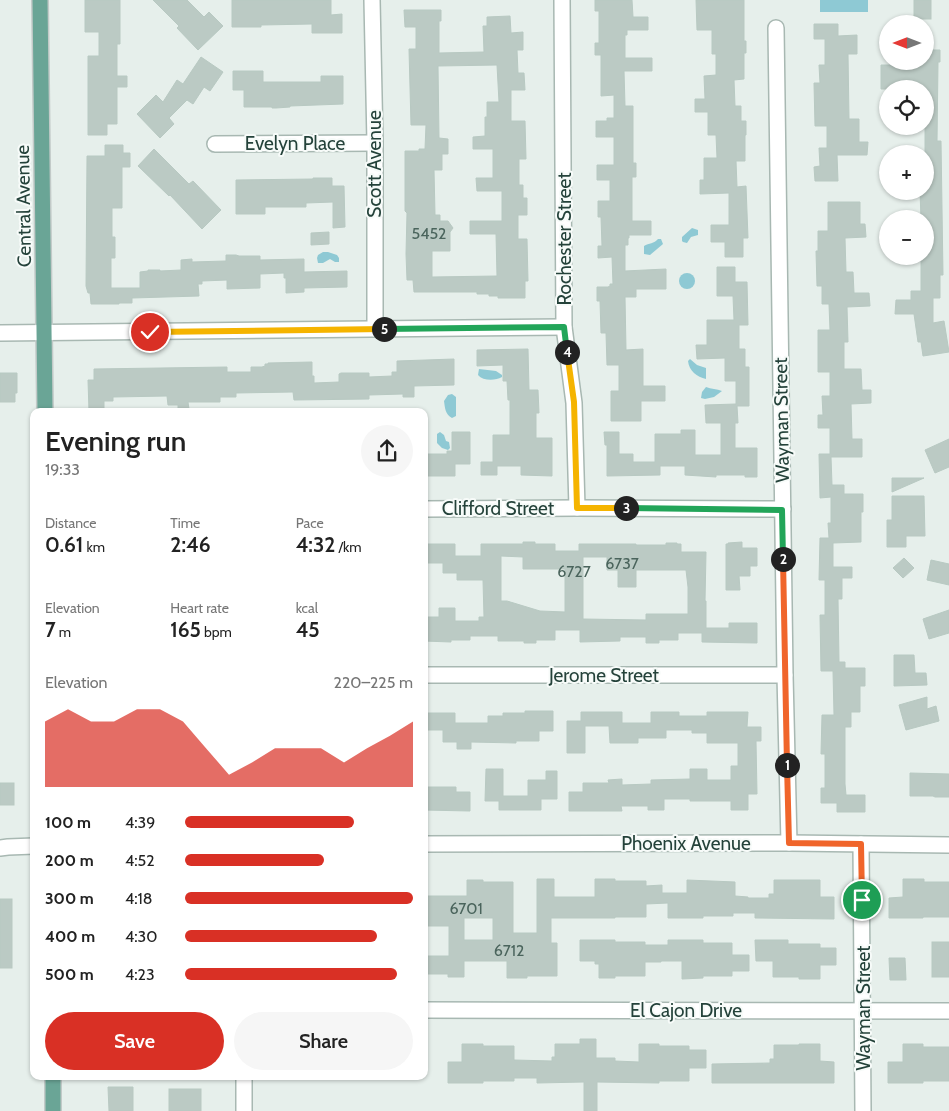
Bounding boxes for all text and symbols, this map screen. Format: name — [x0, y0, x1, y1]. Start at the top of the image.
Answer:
north arrow — [879, 15, 934, 70]
map controls — [879, 15, 934, 265]
button: locate — [879, 80, 934, 135]
street label: Scott Avenue — [363, 110, 386, 218]
street label: Evelyn Place — [245, 132, 346, 155]
street label: Central Avenue — [11, 145, 36, 267]
button: + — [879, 145, 934, 200]
street label: Rochester Street — [553, 172, 576, 306]
button: − — [879, 210, 934, 265]
house number: 5452 — [412, 224, 446, 243]
pin — [129, 311, 171, 353]
pin: 5 — [372, 316, 396, 342]
icon: check — [136, 318, 164, 346]
text: 5 — [381, 320, 388, 338]
pin: 4 — [554, 340, 580, 364]
text: 4 — [563, 343, 572, 361]
street label: Wayman Street — [769, 357, 794, 483]
text: Evening run — [45, 424, 186, 458]
button: share — [361, 425, 413, 477]
text: 19:33 — [45, 460, 80, 479]
pin: 3 — [614, 496, 638, 520]
street label: Clifford Street — [442, 497, 555, 520]
text: 3 — [623, 499, 630, 517]
text: Distance — [45, 514, 97, 532]
text: Time — [170, 514, 200, 532]
text: Pace — [296, 514, 324, 532]
text: 0.61 — [45, 532, 83, 557]
text: 2:46 — [170, 532, 211, 557]
text: 4:32 — [296, 532, 335, 557]
text: km — [83, 538, 105, 556]
text: /km — [335, 538, 362, 556]
pin: 2 — [770, 546, 796, 572]
text: 2 — [780, 550, 787, 568]
house number: 6737 — [605, 554, 639, 573]
house number: 6727 — [557, 562, 591, 581]
text: Elevation — [45, 599, 100, 617]
text: Heart rate — [170, 599, 229, 617]
text: kcal — [296, 599, 318, 617]
text: 7 — [45, 617, 56, 642]
text: 165 — [170, 617, 201, 642]
text: 45 — [296, 617, 320, 642]
text: m — [56, 623, 71, 641]
text: bpm — [201, 623, 232, 641]
street label: Jerome Street — [548, 664, 660, 687]
text: Elevation — [45, 673, 108, 692]
text: 220–225 m — [334, 673, 413, 692]
pin: 1 — [774, 752, 800, 778]
text: 1 — [785, 756, 790, 774]
text: 100 m — [45, 813, 91, 832]
text: 4:39 — [125, 813, 155, 832]
street label: Phoenix Avenue — [621, 832, 751, 855]
text: 200 m — [45, 851, 94, 870]
text: 4:52 — [125, 851, 155, 870]
pin — [841, 879, 883, 921]
icon: arrive — [848, 886, 876, 914]
text: 300 m — [45, 889, 94, 908]
text: 4:18 — [125, 889, 153, 908]
house number: 6701 — [449, 899, 483, 918]
text: 400 m — [45, 927, 95, 946]
text: 4:30 — [125, 927, 157, 946]
house number: 6712 — [494, 941, 524, 960]
street label: Wayman Street — [852, 945, 875, 1071]
text: 500 m — [45, 965, 94, 984]
text: 4:23 — [125, 965, 155, 984]
street label: El Cajon Drive — [630, 999, 742, 1022]
button: Save — [45, 1012, 224, 1070]
button: Share — [234, 1012, 413, 1070]

